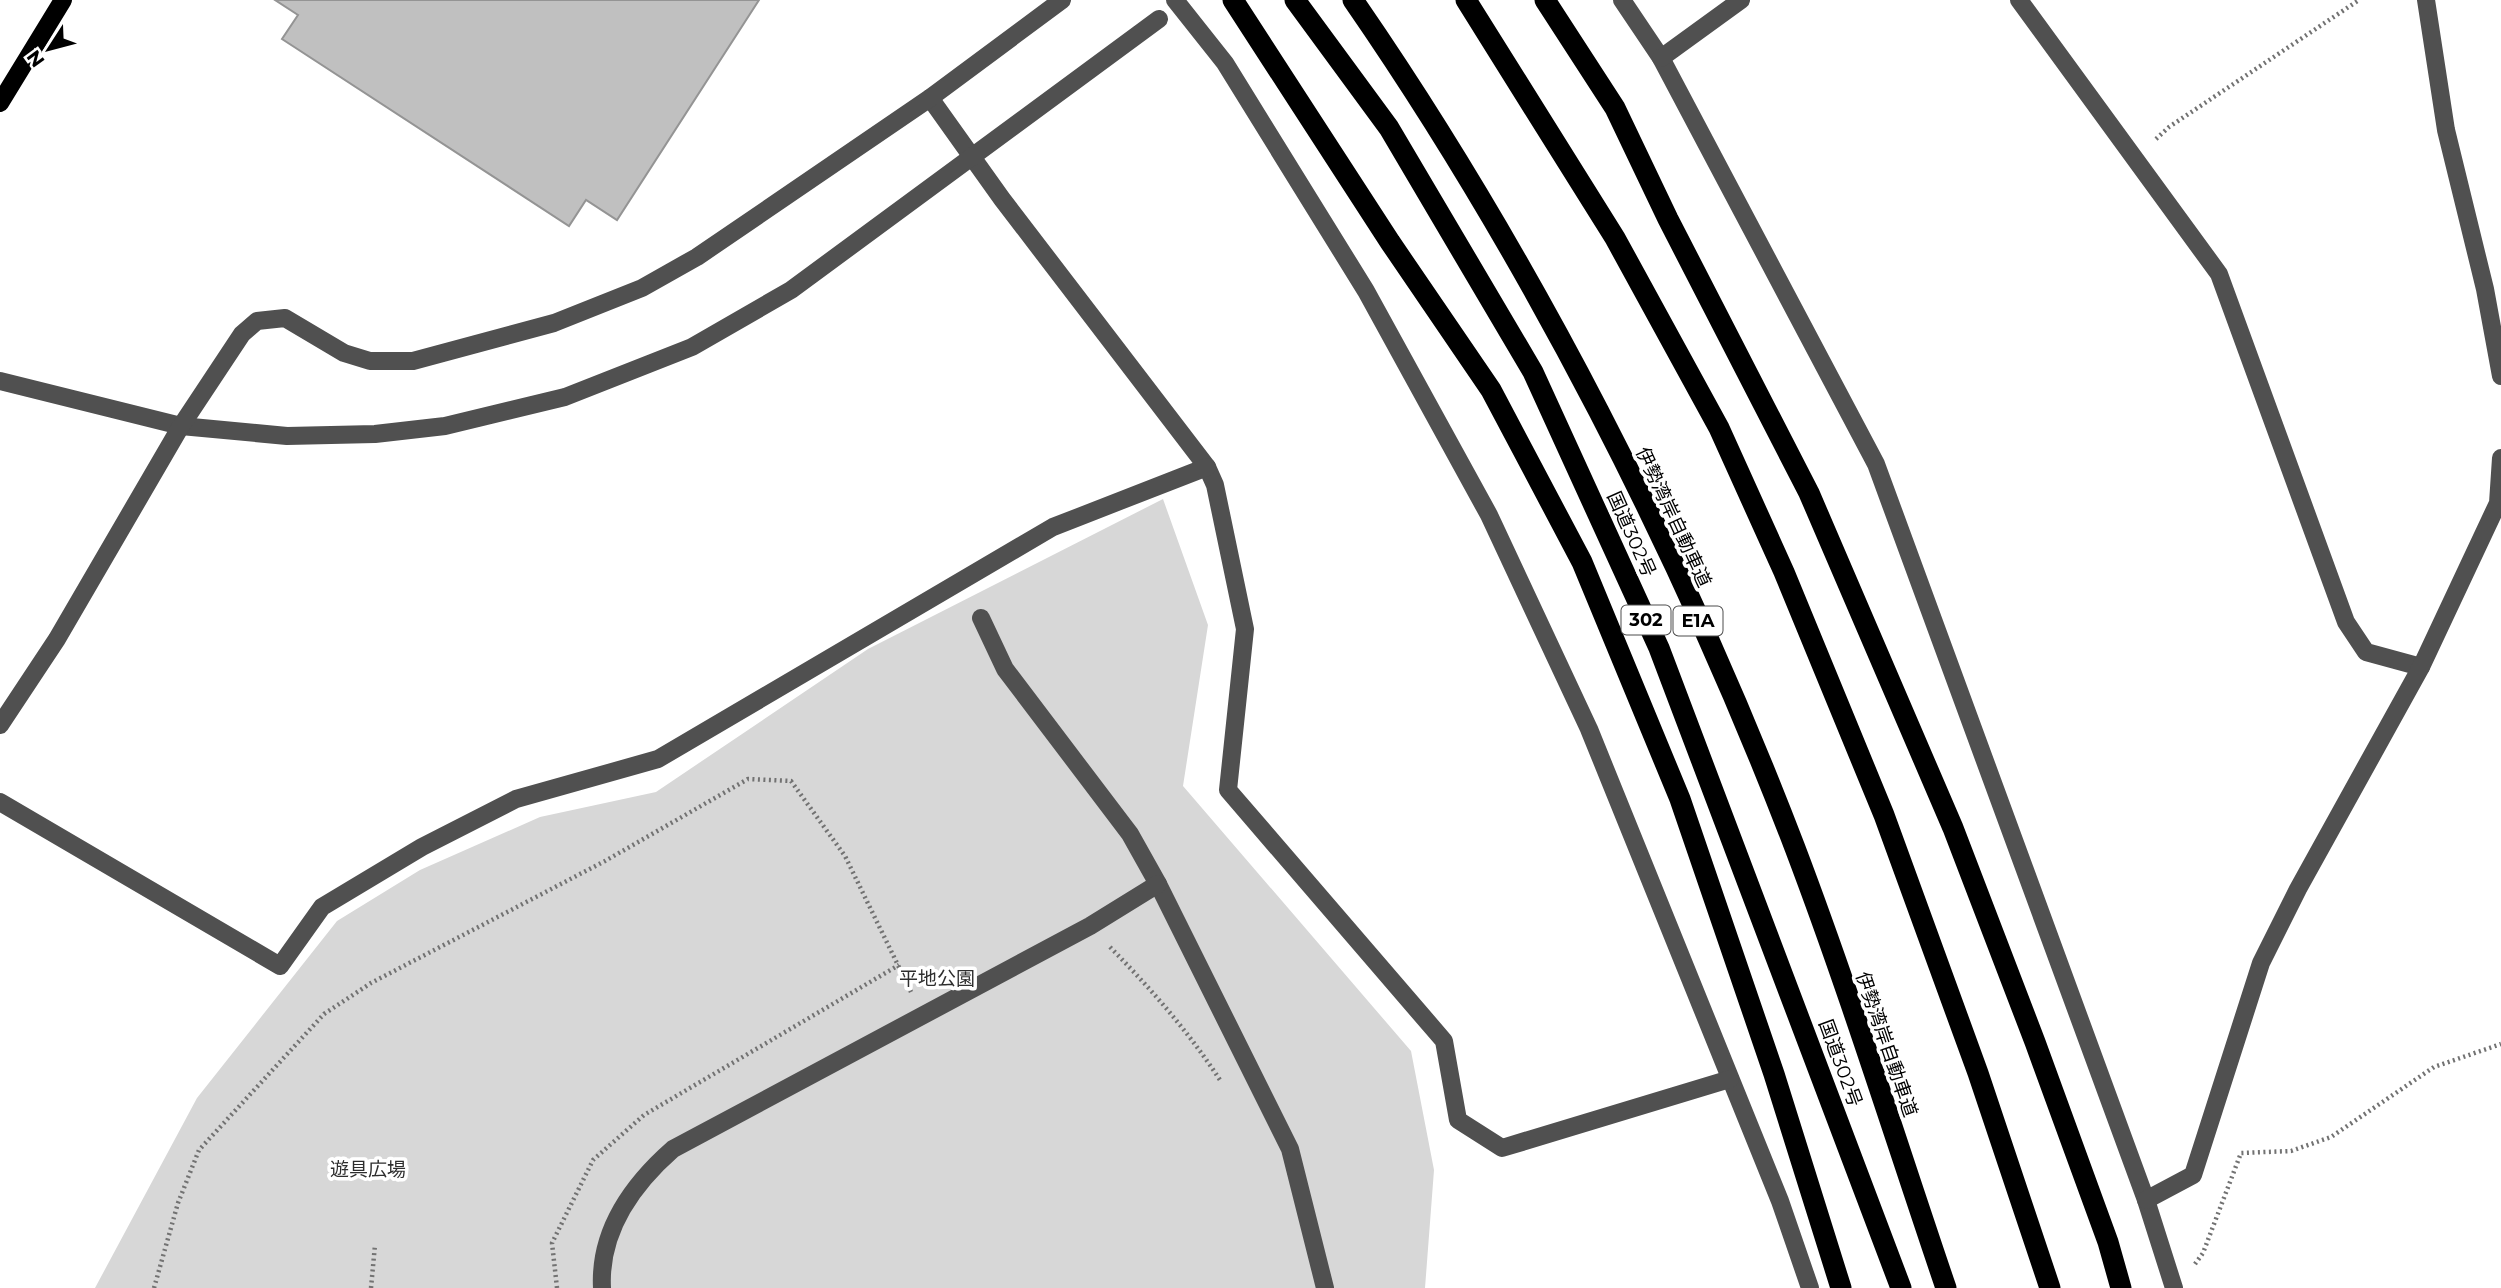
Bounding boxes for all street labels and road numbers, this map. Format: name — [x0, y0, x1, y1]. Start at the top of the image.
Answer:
street label: 伊勢湾岸自動車道 — [1631, 443, 1716, 591]
street label: 国道302号 — [1603, 488, 1661, 580]
road number: 302 — [1622, 606, 1670, 634]
road number: E1A — [1674, 606, 1722, 636]
street label: 伊勢湾岸自動車道 — [1851, 969, 1922, 1120]
street label: 国道302号 — [1814, 1016, 1867, 1110]

